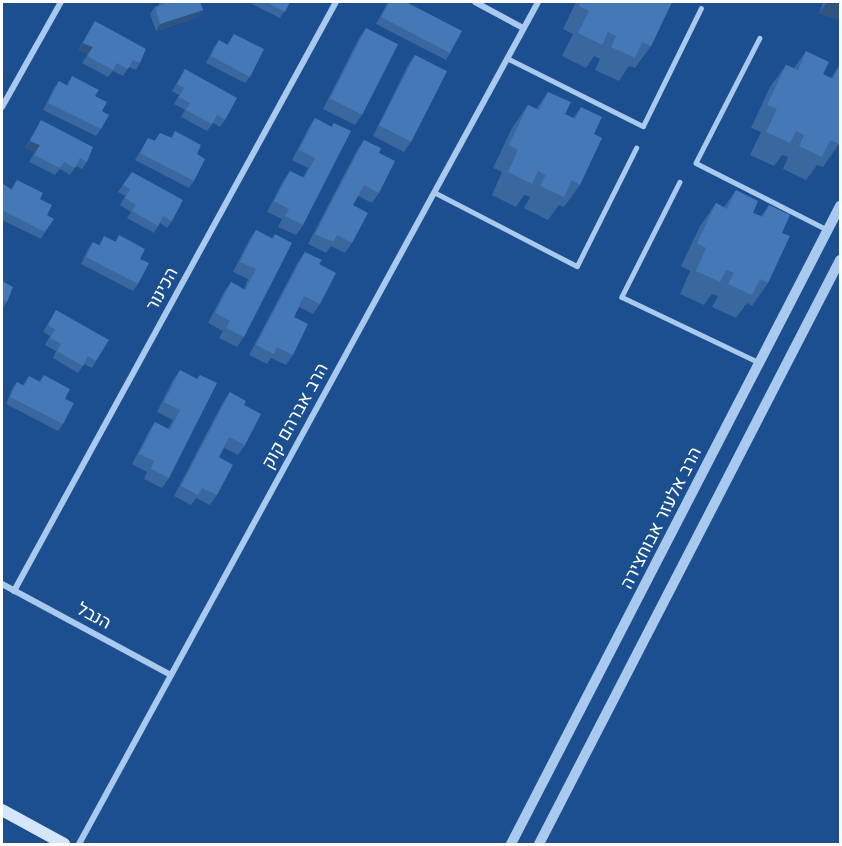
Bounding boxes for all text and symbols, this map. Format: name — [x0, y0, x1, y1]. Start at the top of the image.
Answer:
street label: הכינור — [141, 263, 183, 315]
street label: הרב אברהם קוק — [257, 359, 333, 473]
street label: הרב אלעזר אבוחצירה — [616, 443, 706, 593]
street label: הנבל — [73, 598, 115, 634]

